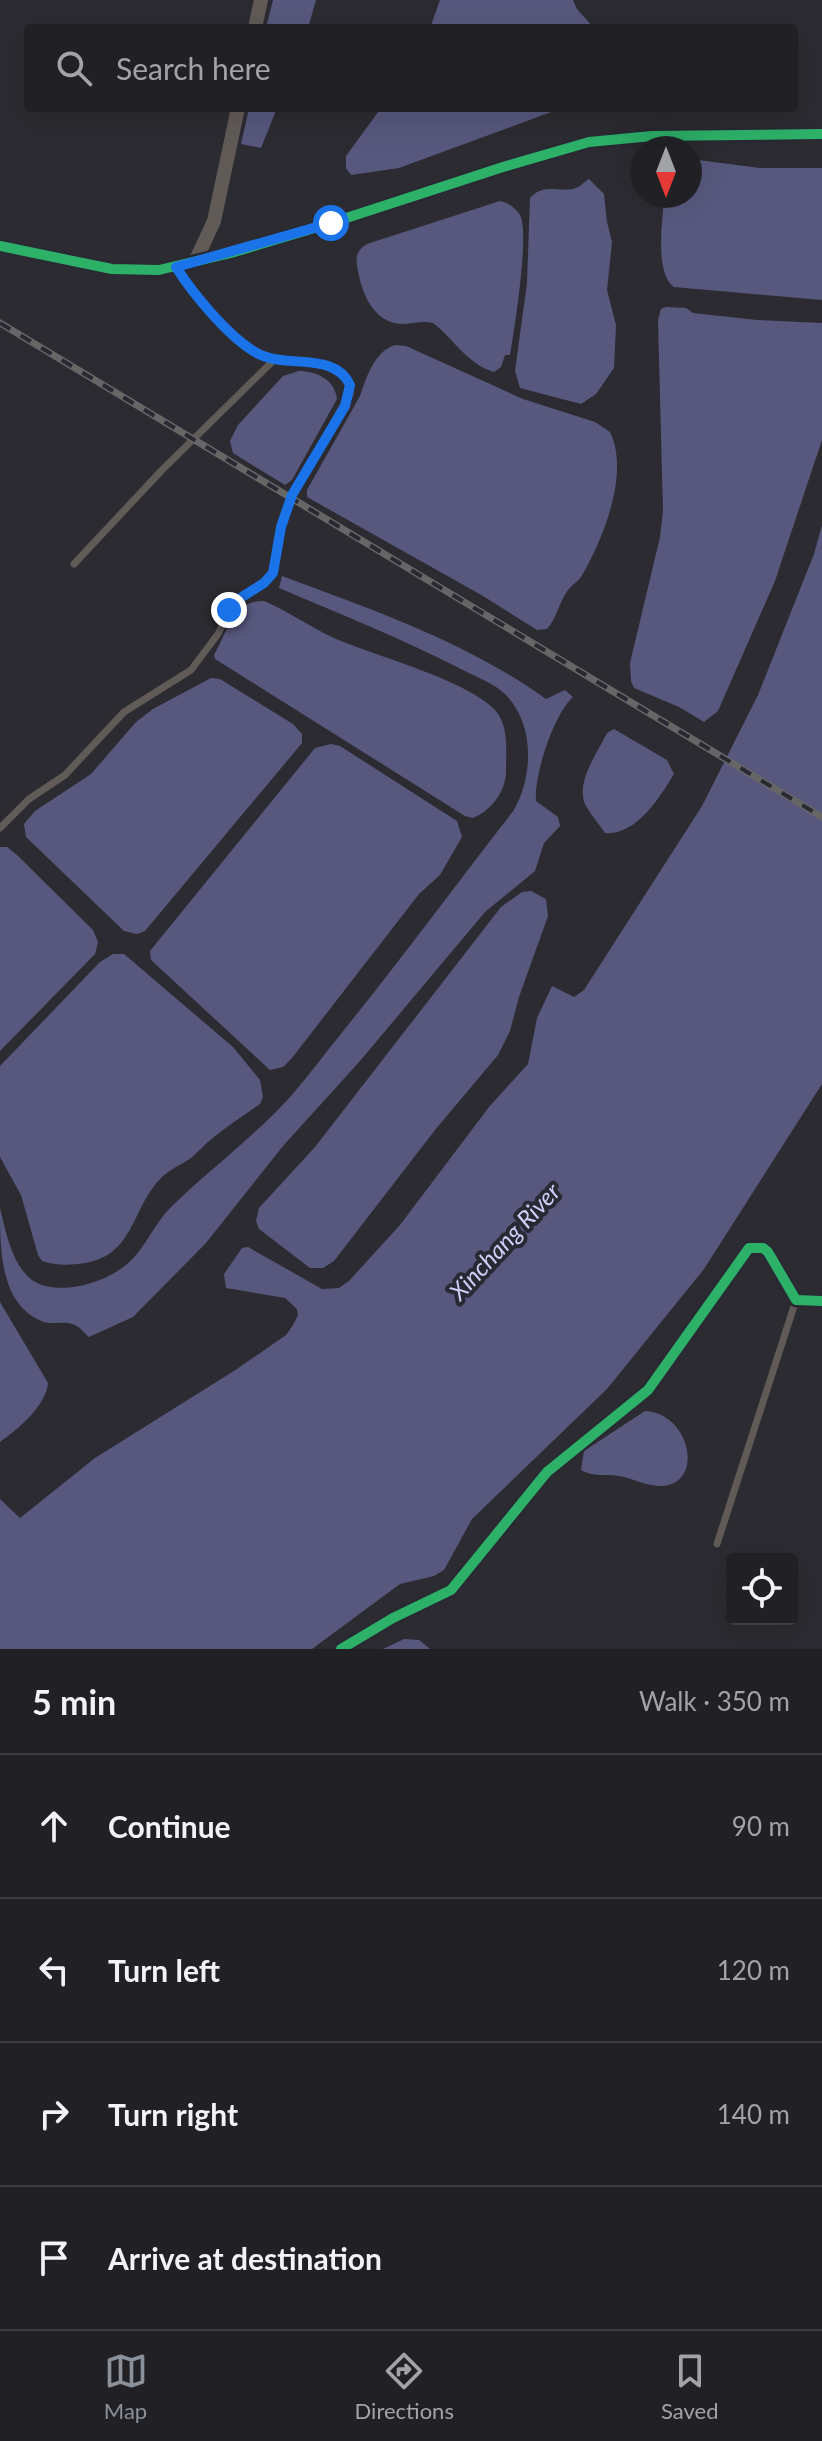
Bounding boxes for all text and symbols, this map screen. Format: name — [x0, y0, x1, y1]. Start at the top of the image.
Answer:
search box — [24, 24, 798, 112]
icon: search — [52, 46, 96, 90]
text: Search here — [116, 50, 271, 86]
north arrow — [630, 136, 702, 208]
route start — [313, 205, 349, 241]
route end — [211, 592, 247, 628]
water label: Xinchang River — [442, 1176, 566, 1306]
map controls — [726, 1553, 798, 1625]
button: locate — [726, 1553, 798, 1625]
text: 5 min — [32, 1681, 116, 1722]
text: Walk · 350 m — [639, 1685, 790, 1717]
icon: ahead — [32, 1804, 76, 1848]
text: Continue — [108, 1808, 231, 1844]
text: 90 m — [732, 1810, 790, 1842]
icon: left — [32, 1948, 76, 1992]
text: Turn left — [108, 1952, 220, 1988]
text: 120 m — [717, 1954, 790, 1986]
icon: right — [32, 2092, 76, 2136]
text: Turn right — [108, 2096, 238, 2132]
text: 140 m — [717, 2098, 790, 2130]
icon: arrive — [32, 2236, 76, 2280]
text: Arrive at destination — [108, 2240, 382, 2276]
tab: Map — [104, 2349, 148, 2424]
tab: Directions — [355, 2349, 454, 2424]
tab: Saved — [661, 2349, 718, 2424]

